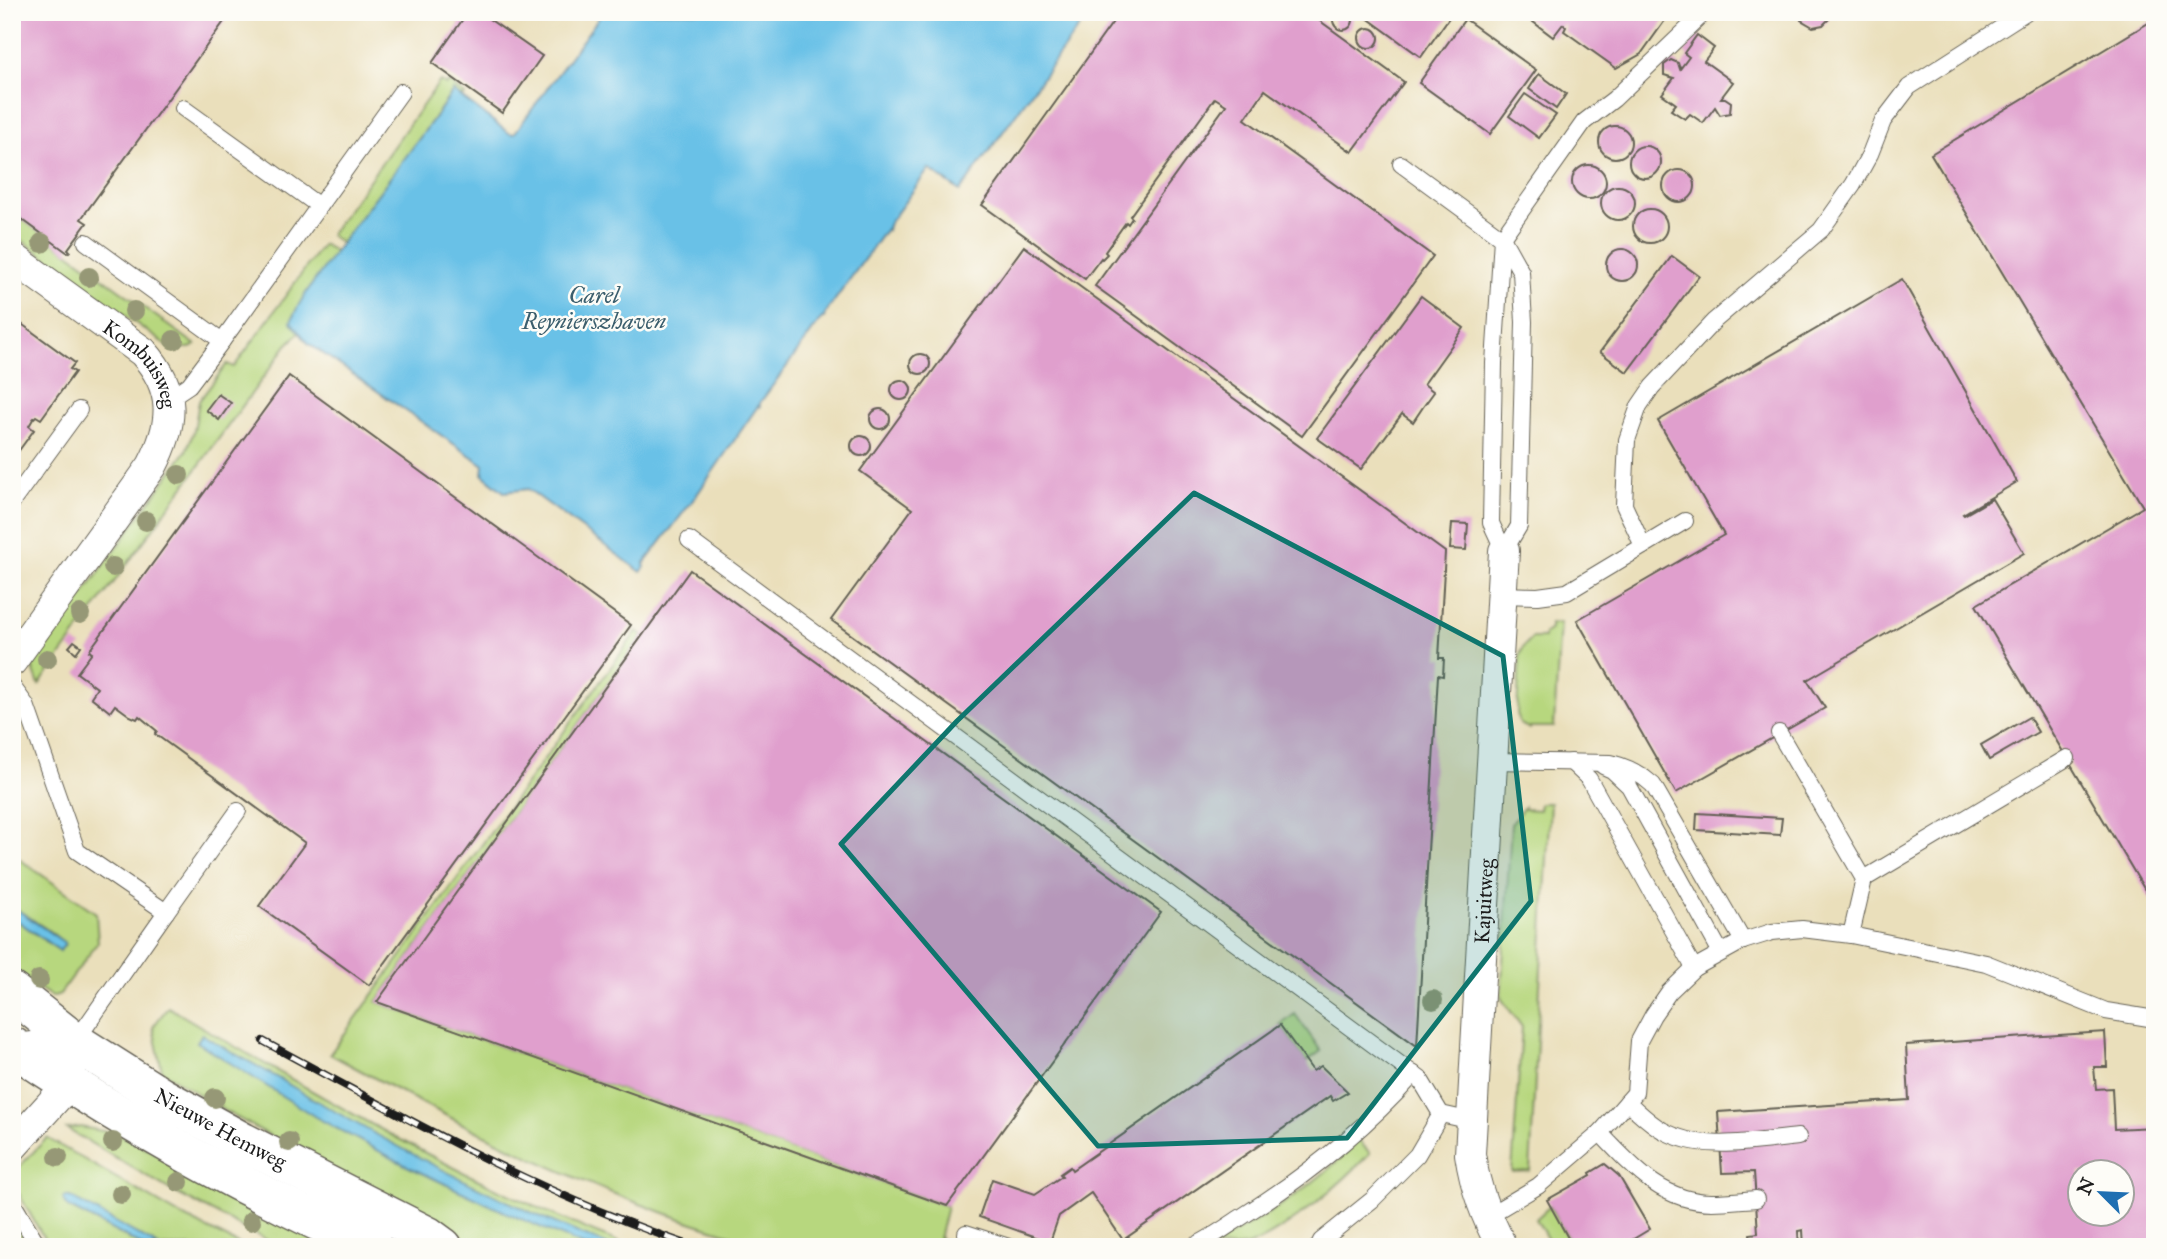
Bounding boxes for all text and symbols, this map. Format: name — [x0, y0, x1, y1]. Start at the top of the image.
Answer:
water label: Carel Reynierszhaven — [521, 281, 666, 335]
street label: Kombuisweg — [98, 314, 182, 410]
street label: Kajuitweg — [1469, 858, 1500, 945]
street label: Nieuwe Hemweg — [150, 1083, 291, 1175]
north arrow — [2066, 1158, 2136, 1228]
text: N — [2072, 1174, 2100, 1198]

